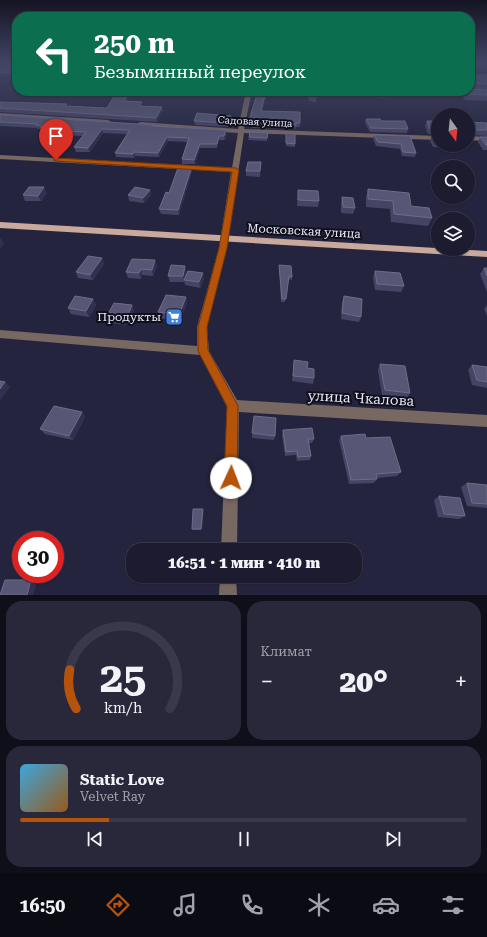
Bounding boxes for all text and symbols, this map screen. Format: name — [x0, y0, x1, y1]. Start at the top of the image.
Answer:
text: 250 m — [94, 27, 175, 60]
icon: left — [28, 28, 80, 80]
text: Безымянный переулок — [94, 61, 306, 82]
north arrow — [431, 108, 475, 152]
map controls — [431, 108, 475, 256]
street label: Садовая улица — [217, 114, 293, 129]
pin — [39, 119, 73, 160]
icon: arrive — [45, 125, 67, 147]
button: search — [431, 160, 475, 204]
button: layers — [431, 212, 475, 256]
street label: Московская улица — [247, 221, 362, 241]
supermarket icon: Продукты — [164, 307, 184, 327]
place label: Продукты — [97, 310, 161, 324]
street label: улица Чкалова — [307, 387, 415, 409]
position arrow — [210, 457, 252, 499]
speed limit sign: 30 — [12, 531, 64, 583]
text: 16:51 · 1 мин · 410 m — [168, 554, 320, 572]
text: Климат — [261, 644, 312, 659]
text: 25 — [100, 652, 147, 701]
text: 20° — [339, 664, 388, 699]
text: − — [261, 669, 273, 694]
text: + — [455, 669, 467, 694]
text: km/h — [104, 699, 142, 715]
text: Static Love — [80, 771, 164, 789]
text: Velvet Ray — [80, 789, 145, 804]
icon: previous — [84, 828, 106, 850]
icon: pause — [233, 828, 255, 850]
icon: next — [382, 828, 404, 850]
icon: directions — [104, 891, 132, 919]
icon: music — [171, 891, 199, 919]
icon: phone — [238, 891, 266, 919]
icon: climate — [305, 891, 333, 919]
icon: car — [372, 891, 400, 919]
icon: filters — [439, 891, 467, 919]
text: 16:50 — [20, 895, 65, 916]

